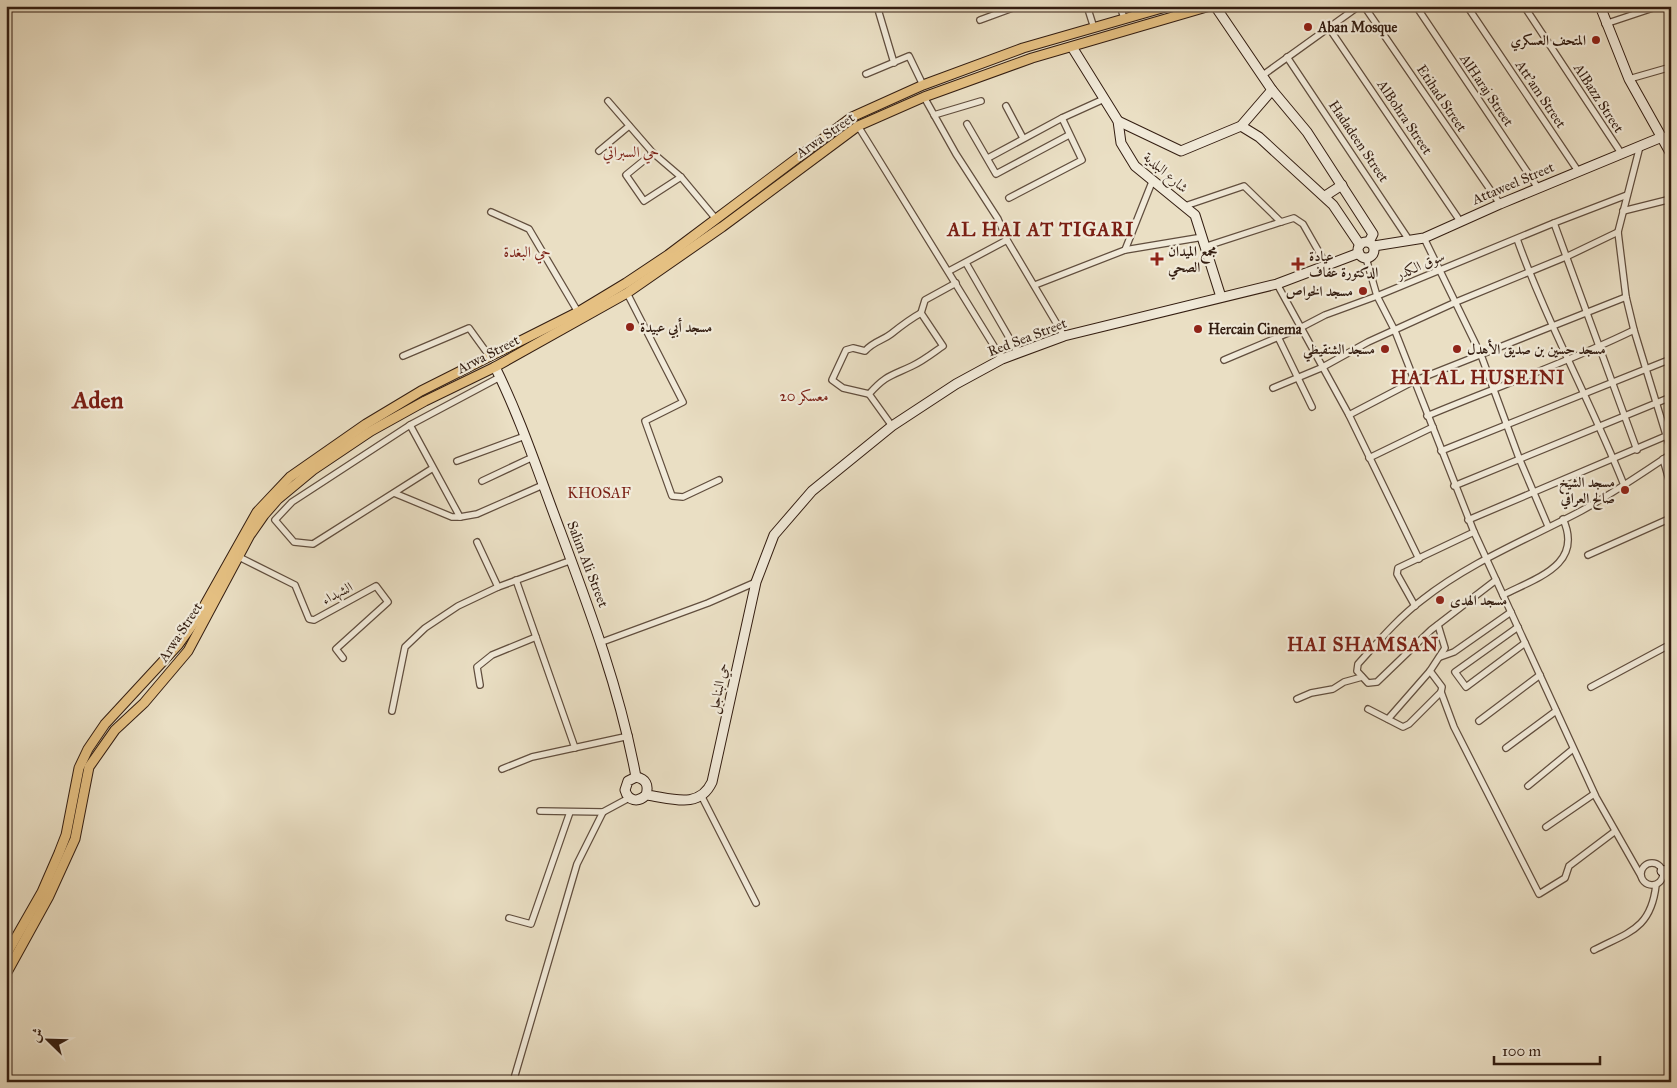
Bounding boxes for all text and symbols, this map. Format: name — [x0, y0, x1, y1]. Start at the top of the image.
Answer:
place label: Aban Mosque — [1317, 19, 1397, 37]
marker: Aban Mosque — [1302, 21, 1314, 33]
place label: المتحف العسكري — [1510, 32, 1586, 52]
marker: المتحف العسكري — [1590, 34, 1602, 46]
street label: AlHaraj Street — [1456, 50, 1517, 130]
street label: Att'am Street — [1511, 56, 1569, 131]
street label: AlBazz Street — [1569, 60, 1627, 136]
street label: Etihad Street — [1413, 61, 1470, 135]
street label: AlBohra Street — [1373, 76, 1436, 158]
street label: Hadadeen Street — [1325, 97, 1392, 185]
street label: Arwa Street — [792, 109, 858, 162]
district label: حي السبراتي — [603, 143, 659, 164]
street label: شارع البلدية — [1138, 148, 1192, 199]
street label: Attaweel Street — [1469, 159, 1557, 209]
district label: AL HAI AT TIGARI — [946, 218, 1134, 241]
district label: حي البغدة — [503, 243, 551, 264]
place label: مجمع الميدان الصحي — [1168, 243, 1217, 280]
place label: عيادة الدكتورة عفاف — [1309, 248, 1378, 281]
street label: سوق الكدر — [1391, 248, 1447, 284]
marker: مجمع الميدان الصحي — [1150, 252, 1164, 266]
marker: عيادة الدكتورة عفاف — [1291, 257, 1305, 271]
place label: مسجد الخواص — [1286, 283, 1353, 300]
marker: مسجد الخواص — [1357, 285, 1369, 297]
street label: Red Sea Street — [985, 315, 1069, 360]
place label: مسجد أبي عبيدة — [640, 317, 712, 339]
marker: مسجد أبي عبيدة — [624, 321, 636, 333]
place label: Hercain Cinema — [1208, 321, 1303, 338]
marker: Hercain Cinema — [1192, 323, 1204, 335]
street label: Arwa Street — [453, 332, 522, 378]
place label: مسجد حسين بن صديق الأهدل — [1467, 339, 1606, 358]
place label: مسجد الشنقيطي — [1303, 341, 1375, 362]
marker: مسجد الشنقيطي — [1379, 343, 1391, 355]
marker: مسجد حسين بن صديق الأهدل — [1451, 343, 1463, 355]
district label: HAI AL HUSEINI — [1391, 366, 1565, 389]
district label: Aden — [70, 385, 124, 415]
district label: معسكر 20 — [779, 387, 829, 406]
place label: مسجد الشيخ صالح العراقي — [1559, 474, 1615, 510]
district label: KHOSAF — [567, 484, 631, 502]
marker: مسجد الشيخ صالح العراقي — [1619, 484, 1631, 496]
street label: Salim Ali Street — [563, 519, 612, 610]
street label: الشهداء — [319, 578, 356, 609]
place label: مسجد الهدى — [1450, 592, 1507, 609]
marker: مسجد الهدى — [1434, 594, 1446, 606]
street label: Arwa Street — [154, 599, 206, 666]
district label: HAI SHAMSAN — [1287, 633, 1439, 656]
street label: حي البناجل — [705, 661, 735, 716]
north arrow — [22, 1016, 72, 1066]
text: ش — [26, 1025, 47, 1045]
scale bar — [1494, 1033, 1601, 1065]
text: 100 m — [1502, 1042, 1542, 1060]

